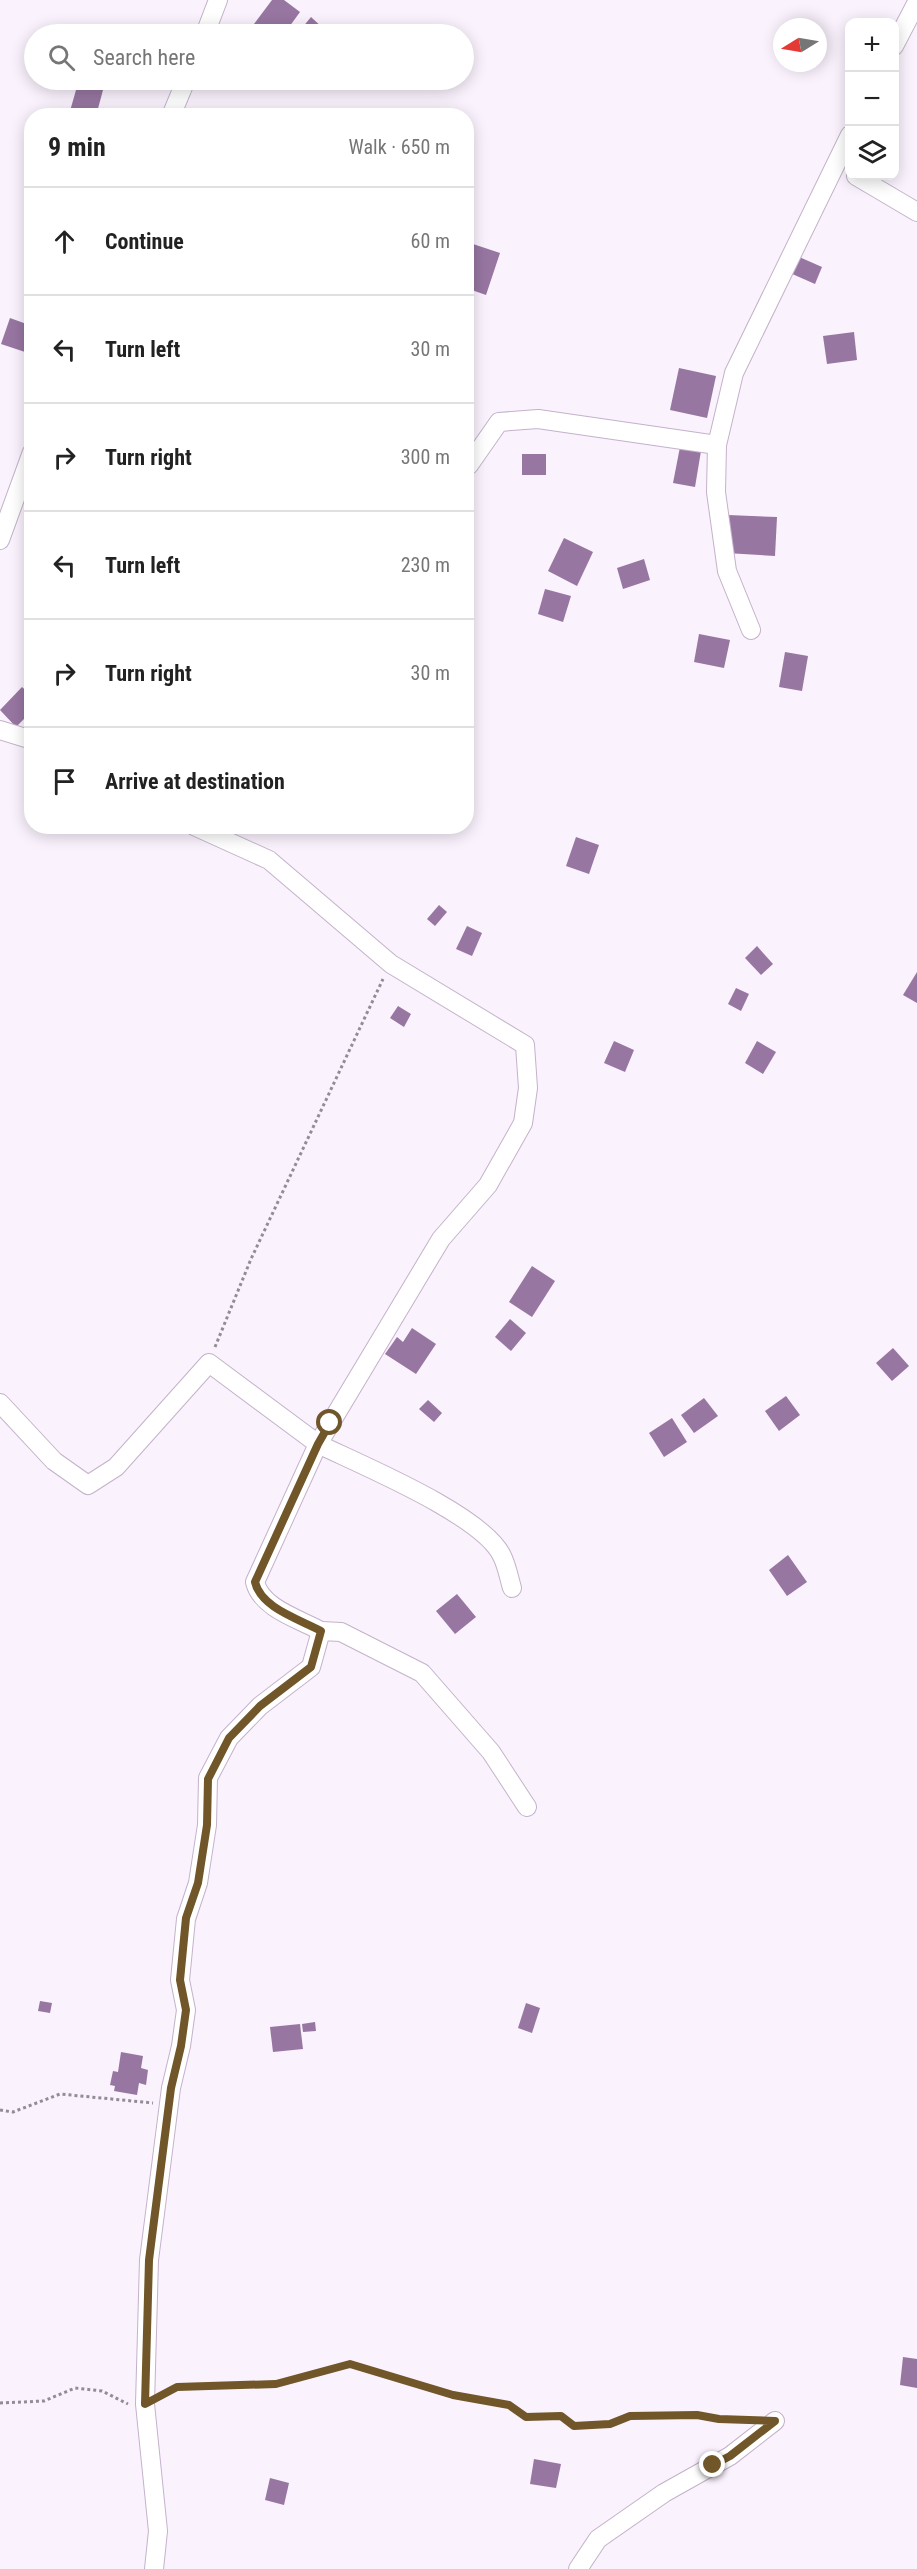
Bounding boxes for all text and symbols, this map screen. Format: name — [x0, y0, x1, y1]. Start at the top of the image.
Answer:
north arrow — [773, 18, 827, 72]
map controls — [845, 18, 899, 180]
button: + — [845, 18, 899, 72]
search box — [24, 24, 474, 90]
icon: search — [45, 41, 78, 74]
text: Search here — [93, 45, 195, 70]
button: − — [845, 72, 899, 126]
button: layers — [845, 126, 899, 180]
text: 9 min — [48, 132, 106, 162]
text: Walk · 650 m — [349, 135, 450, 159]
icon: ahead — [48, 225, 81, 258]
text: Continue — [105, 229, 184, 254]
text: 60 m — [411, 229, 450, 253]
icon: left — [48, 333, 81, 366]
text: Turn left — [105, 337, 180, 362]
text: 30 m — [411, 337, 450, 361]
icon: right — [48, 441, 81, 474]
text: Turn right — [105, 445, 192, 470]
text: 300 m — [401, 445, 450, 469]
icon: left — [48, 549, 81, 582]
text: Turn left — [105, 553, 180, 578]
text: 230 m — [401, 553, 450, 577]
icon: right — [48, 657, 81, 690]
text: Turn right — [105, 661, 192, 686]
text: 30 m — [411, 661, 450, 685]
icon: arrive — [48, 765, 81, 798]
text: Arrive at destination — [105, 769, 285, 794]
route start — [316, 1409, 342, 1435]
route end — [699, 2451, 725, 2477]

